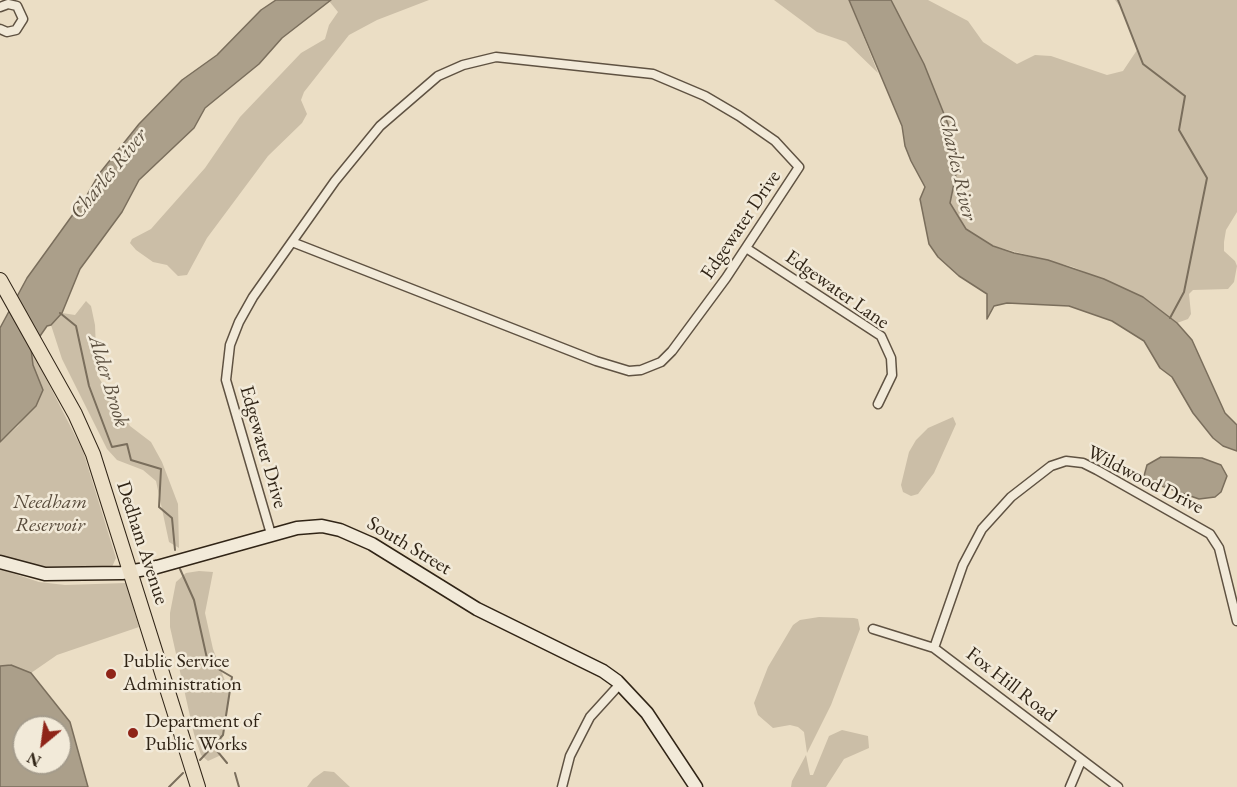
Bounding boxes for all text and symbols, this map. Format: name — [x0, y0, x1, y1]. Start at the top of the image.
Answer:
water label: Charles River — [932, 111, 982, 223]
water label: Charles River — [65, 124, 153, 224]
street label: Edgewater Drive — [696, 166, 786, 284]
street label: Edgewater Lane — [780, 245, 894, 335]
water label: Alder Brook — [82, 332, 134, 430]
street label: Edgewater Drive — [234, 383, 292, 511]
street label: Wildwood Drive — [1083, 440, 1207, 520]
street label: Dedham Avenue — [111, 478, 173, 608]
park label: Needham Reservoir — [13, 491, 87, 538]
street label: South Street — [362, 511, 456, 581]
street label: Fox Hill Road — [961, 642, 1061, 728]
place label: Public Service Administration — [123, 650, 242, 697]
marker: Public Service Administration — [104, 667, 118, 681]
place label: Department of Public Works — [145, 710, 259, 757]
north arrow — [12, 715, 72, 775]
marker: Department of Public Works — [126, 726, 140, 740]
text: N — [23, 747, 45, 772]

